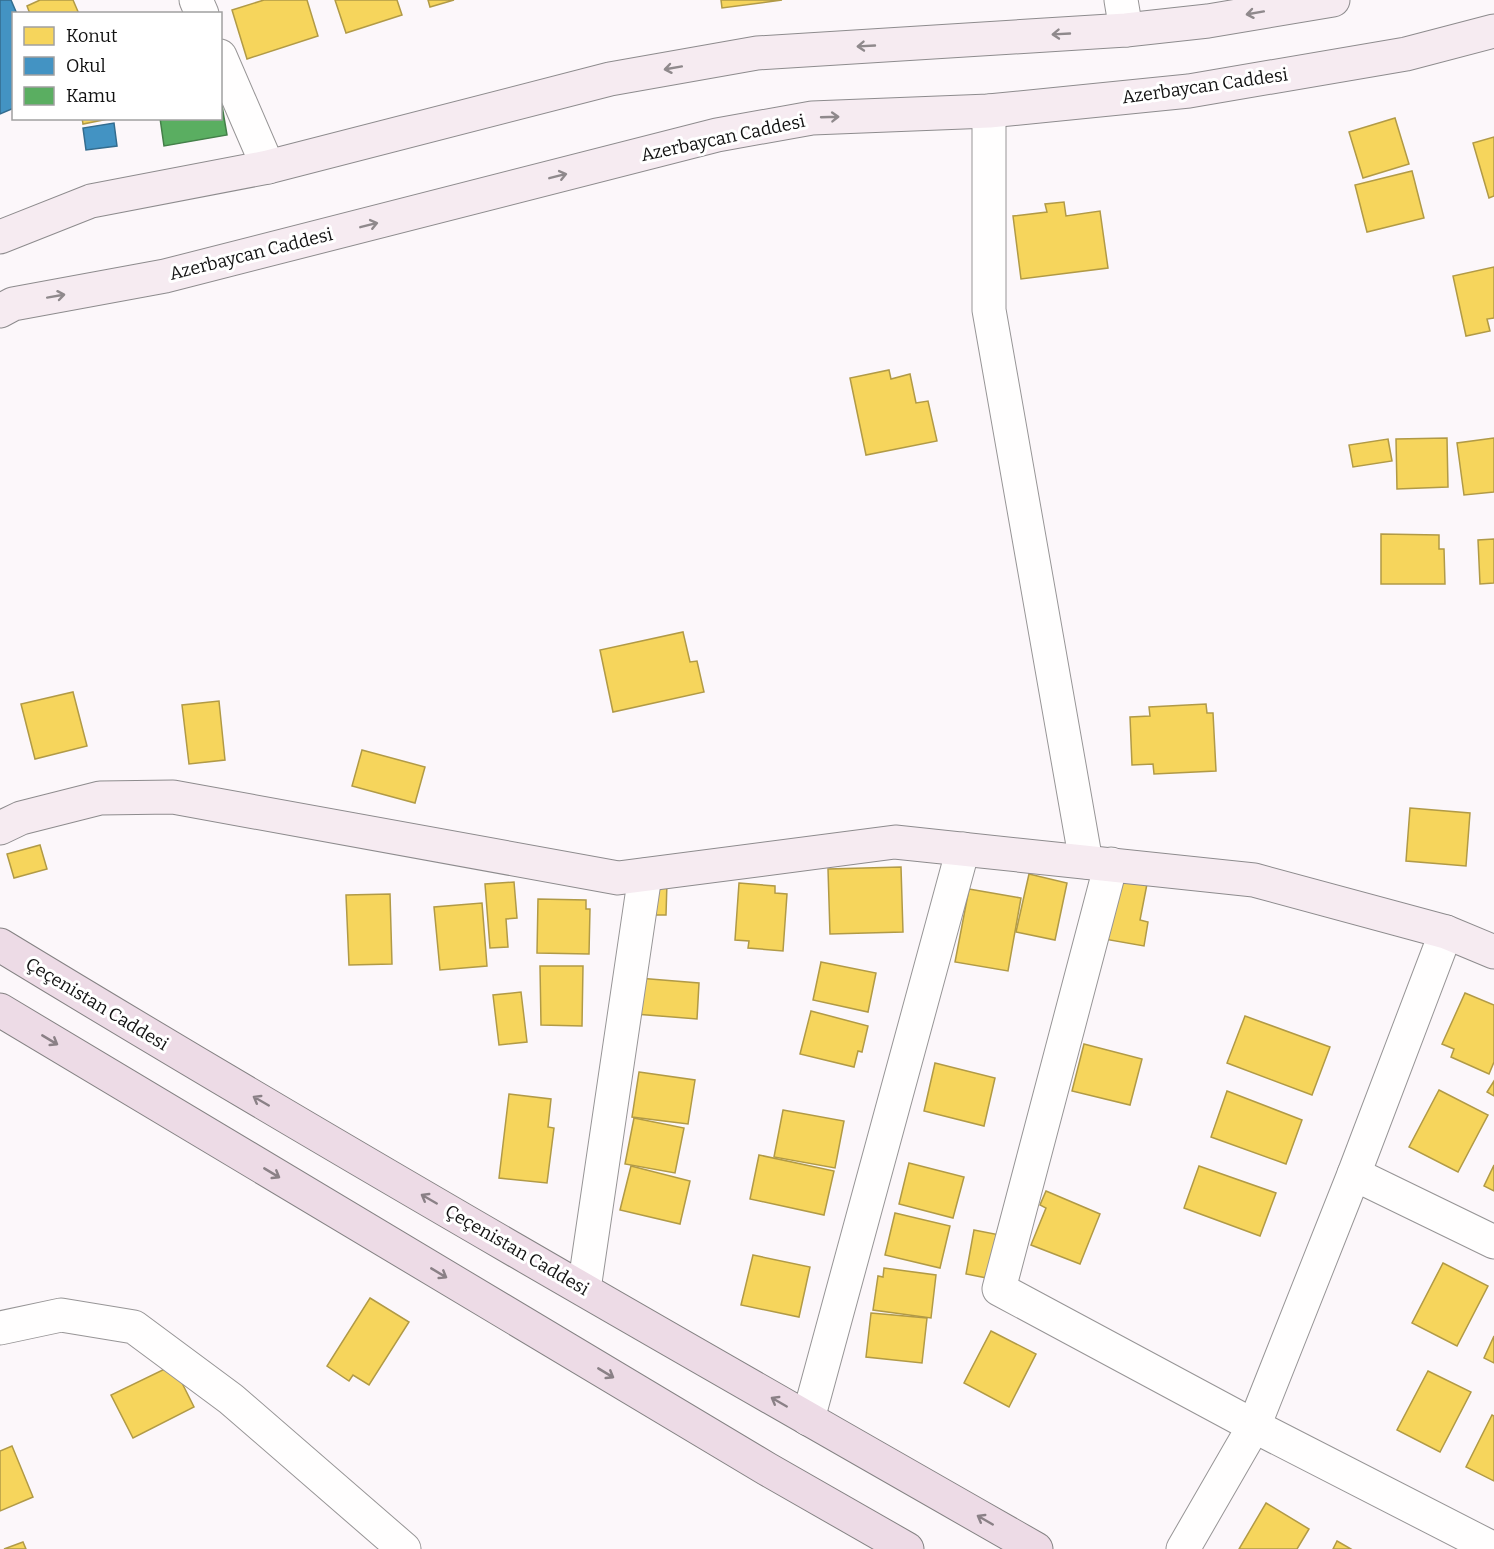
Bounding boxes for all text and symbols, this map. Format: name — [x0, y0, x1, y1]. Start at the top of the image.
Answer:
one-way arrow — [1245, 8, 1265, 19]
legend — [12, 12, 222, 120]
text: Konut — [66, 25, 118, 47]
one-way arrow — [1052, 29, 1071, 40]
one-way arrow — [857, 41, 877, 52]
text: Okul — [66, 55, 106, 77]
one-way arrow — [664, 63, 683, 74]
street label: Azerbaycan Caddesi — [1121, 63, 1289, 109]
text: Kamu — [66, 85, 116, 107]
street label: Azerbaycan Caddesi — [639, 110, 807, 166]
one-way arrow — [819, 112, 839, 123]
one-way arrow — [548, 170, 567, 182]
one-way arrow — [359, 218, 378, 230]
street label: Azerbaycan Caddesi — [167, 223, 335, 285]
one-way arrow — [46, 290, 65, 301]
street label: Çeçenistan Caddesi — [22, 953, 172, 1055]
one-way arrow — [41, 1035, 58, 1047]
one-way arrow — [253, 1095, 270, 1107]
one-way arrow — [263, 1167, 280, 1179]
one-way arrow — [421, 1193, 438, 1205]
street label: Çeçenistan Caddesi — [441, 1200, 593, 1300]
one-way arrow — [430, 1267, 447, 1279]
one-way arrow — [597, 1367, 614, 1379]
one-way arrow — [771, 1396, 788, 1408]
one-way arrow — [977, 1514, 994, 1526]

